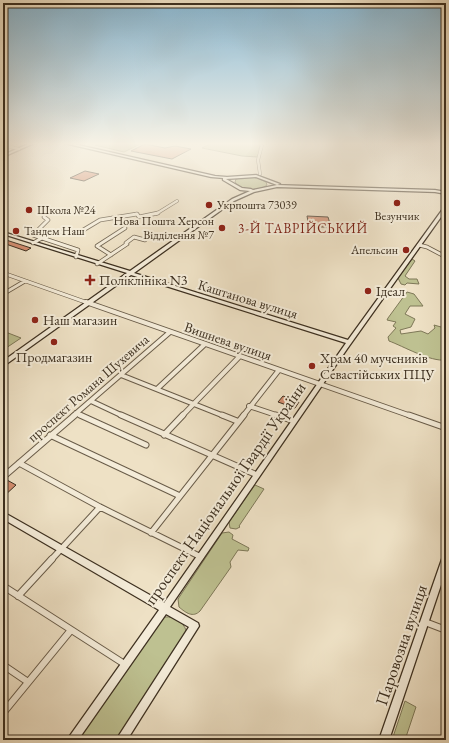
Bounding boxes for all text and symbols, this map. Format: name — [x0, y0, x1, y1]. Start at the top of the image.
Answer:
place label: Укрпошта 73039 — [216, 197, 297, 213]
marker: Везунчик — [392, 198, 402, 208]
marker: Укрпошта 73039 — [204, 200, 214, 210]
place label: Школа №24 — [37, 202, 96, 218]
marker: Школа №24 — [24, 205, 34, 215]
place label: Везунчик — [374, 208, 420, 224]
place label: Нова Пошта Херсон Відділення №7 — [114, 213, 214, 243]
district label: 3-Й ТАВРІЙСЬКИЙ — [238, 220, 368, 237]
place label: Тандем Наш — [24, 223, 85, 239]
marker: Нова Пошта Херсон Відділення №7 — [217, 223, 227, 233]
marker: Тандем Наш — [11, 226, 21, 236]
place label: Апельсин — [350, 242, 398, 258]
marker: Апельсин — [401, 245, 411, 255]
place label: Поліклініка N3 — [99, 271, 188, 289]
marker: Поліклініка N3 — [84, 274, 96, 286]
street label: Каштанова вулиця — [196, 275, 300, 323]
place label: Ідеал — [376, 282, 405, 300]
marker: Ідеал — [363, 286, 373, 296]
place label: Наш магазин — [43, 311, 117, 329]
marker: Наш магазин — [30, 315, 40, 325]
street label: Вишнева вулиця — [182, 318, 274, 364]
street label: проспект Романа Шухевича — [24, 330, 153, 446]
marker: Продмагазин — [49, 337, 59, 347]
place label: Продмагазин — [16, 348, 92, 366]
place label: Храм 40 мучеників Севастійських ПЦУ — [319, 349, 434, 383]
marker: Храм 40 мучеників Севастійських ПЦУ — [307, 361, 317, 371]
street label: проспект Національної Гвардії України — [139, 377, 311, 609]
street label: Паровозна вулиця — [370, 581, 432, 708]

